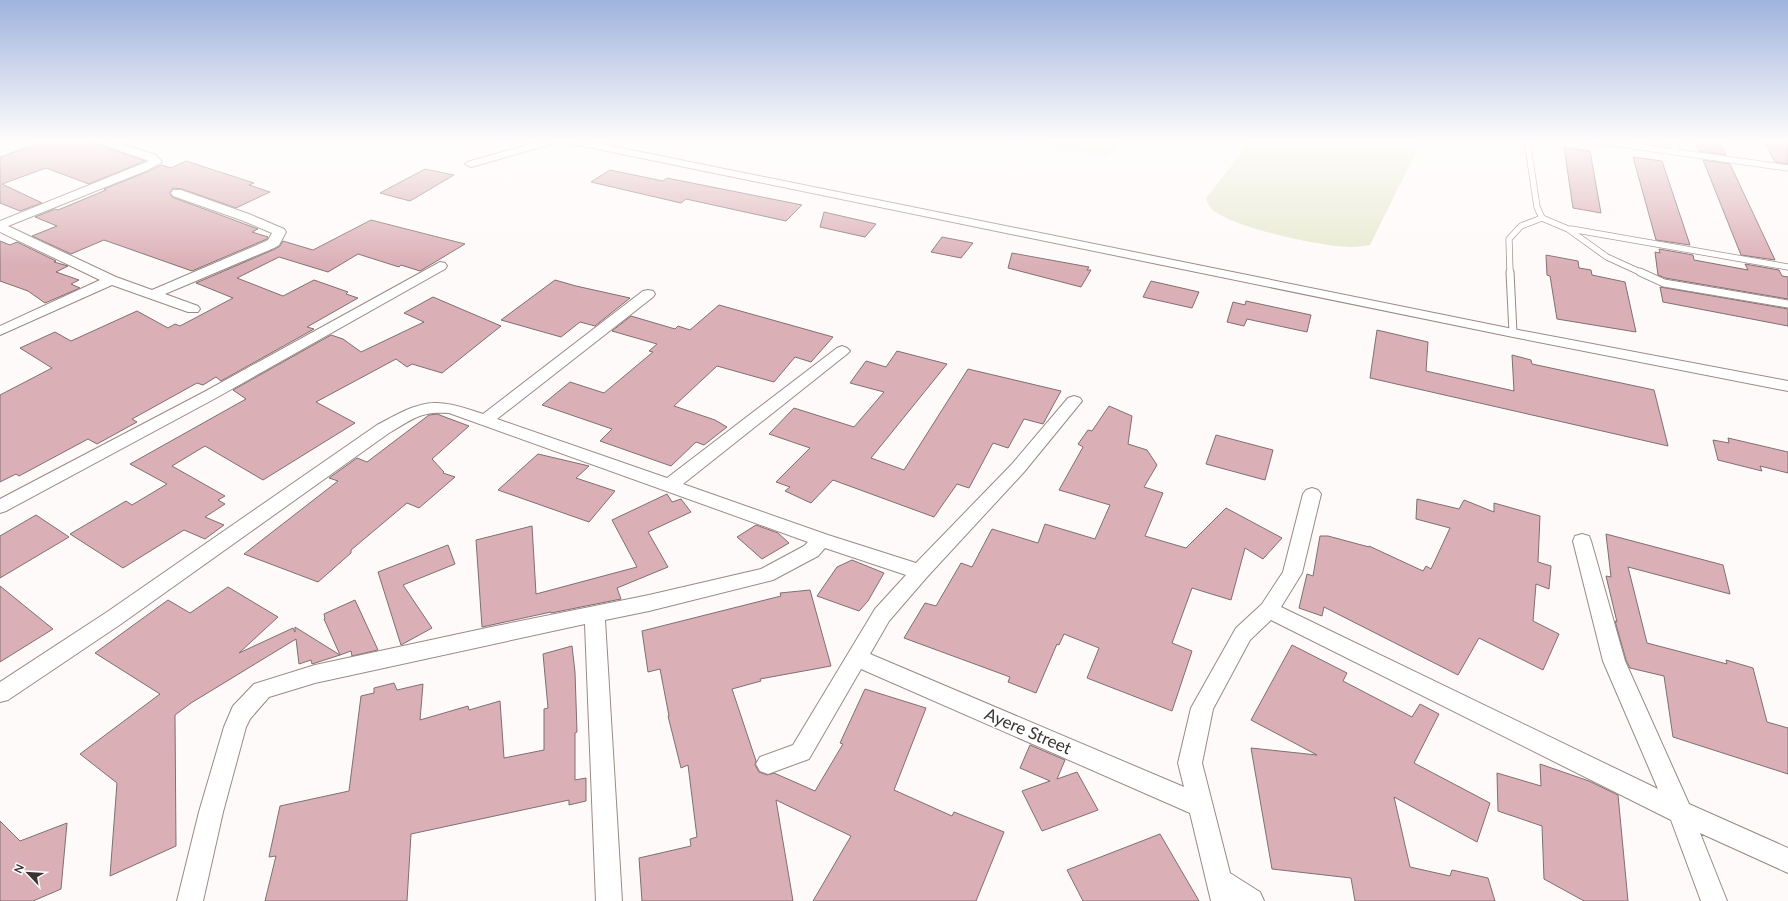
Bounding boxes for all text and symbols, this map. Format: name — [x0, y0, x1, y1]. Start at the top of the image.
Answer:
street label: Ayere Street — [982, 703, 1075, 758]
north arrow — [8, 853, 48, 893]
text: N — [11, 862, 26, 875]

